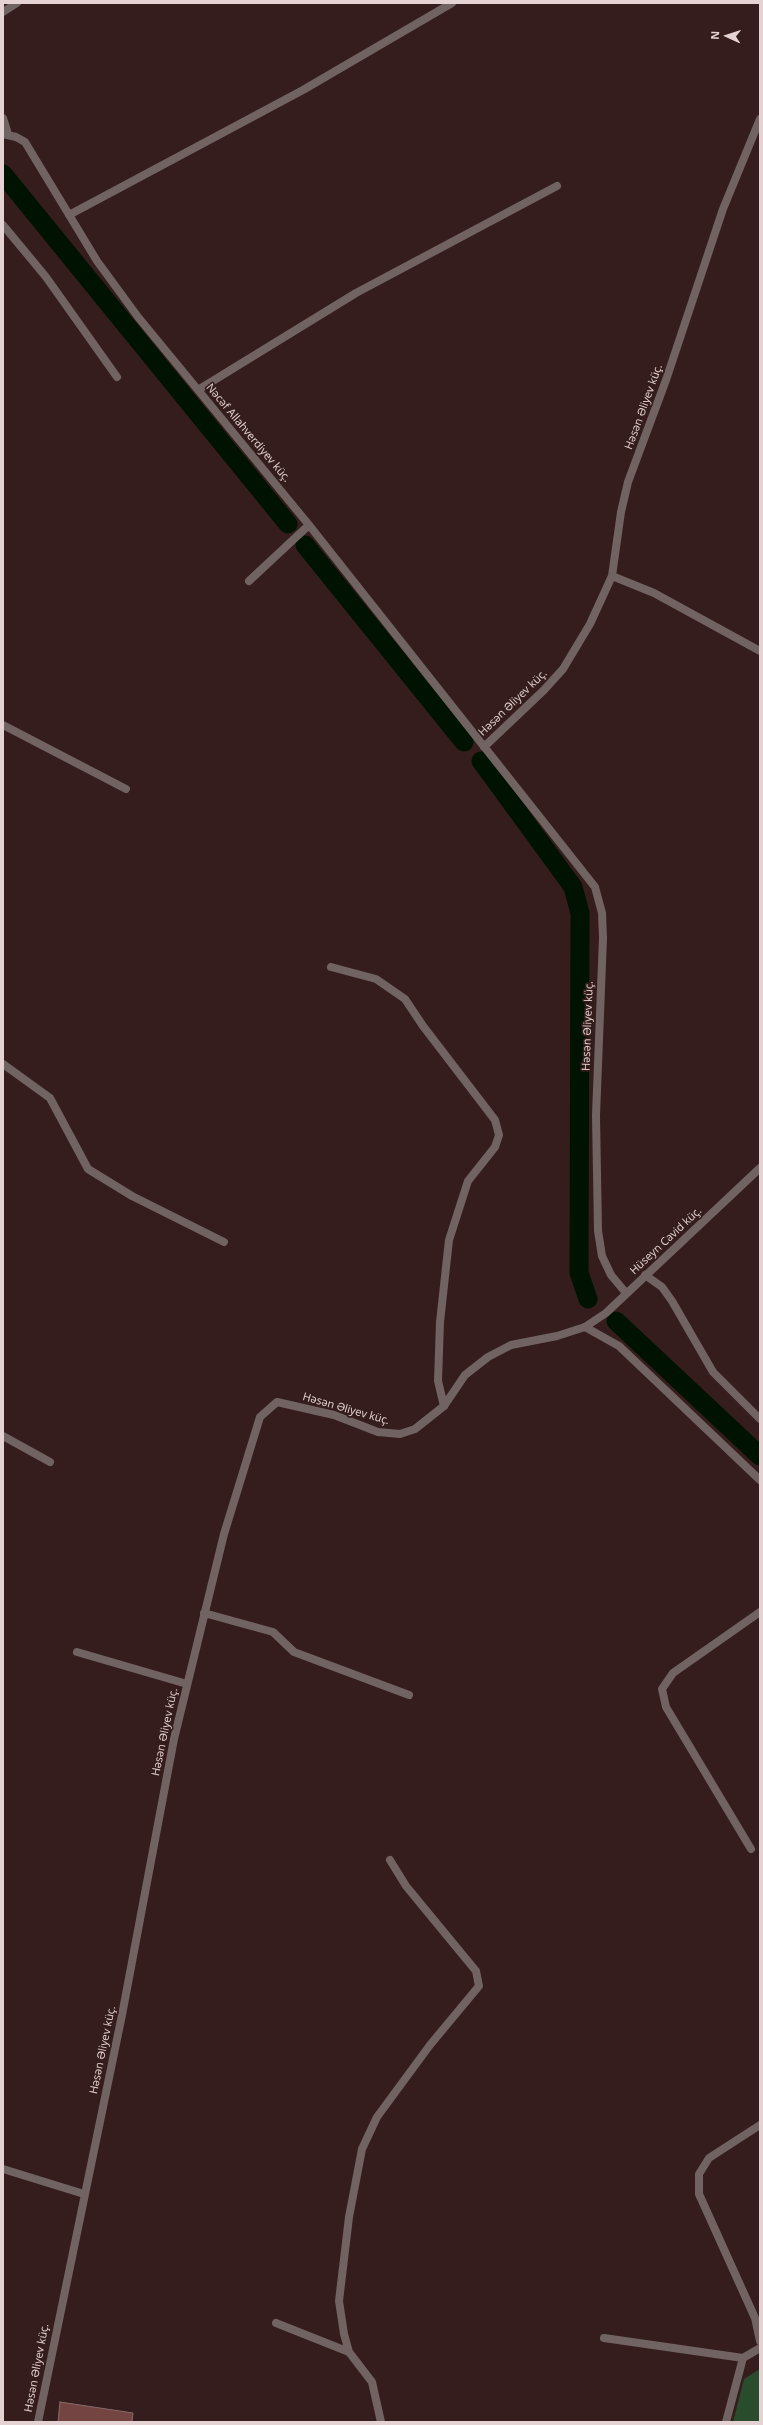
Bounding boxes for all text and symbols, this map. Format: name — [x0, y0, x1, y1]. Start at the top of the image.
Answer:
north arrow — [707, 16, 747, 56]
text: N — [707, 30, 722, 40]
street label: Həsən Əliyev küç. — [622, 363, 666, 451]
street label: Nəcəf Allahverdiyev küç. — [203, 381, 293, 485]
street label: Həsən Əliyev küç. — [476, 667, 550, 739]
street label: Həsən Əliyev küç. — [580, 981, 596, 1071]
street label: Hüseyn Cavid küç. — [628, 1204, 704, 1278]
street label: Həsən Əliyev küç. — [301, 1390, 391, 1428]
street label: Həsən Əliyev küç. — [149, 1687, 181, 1777]
street label: Həsən Əliyev küç. — [87, 2005, 119, 2095]
street label: Həsən Əliyev küç. — [22, 2323, 52, 2413]

